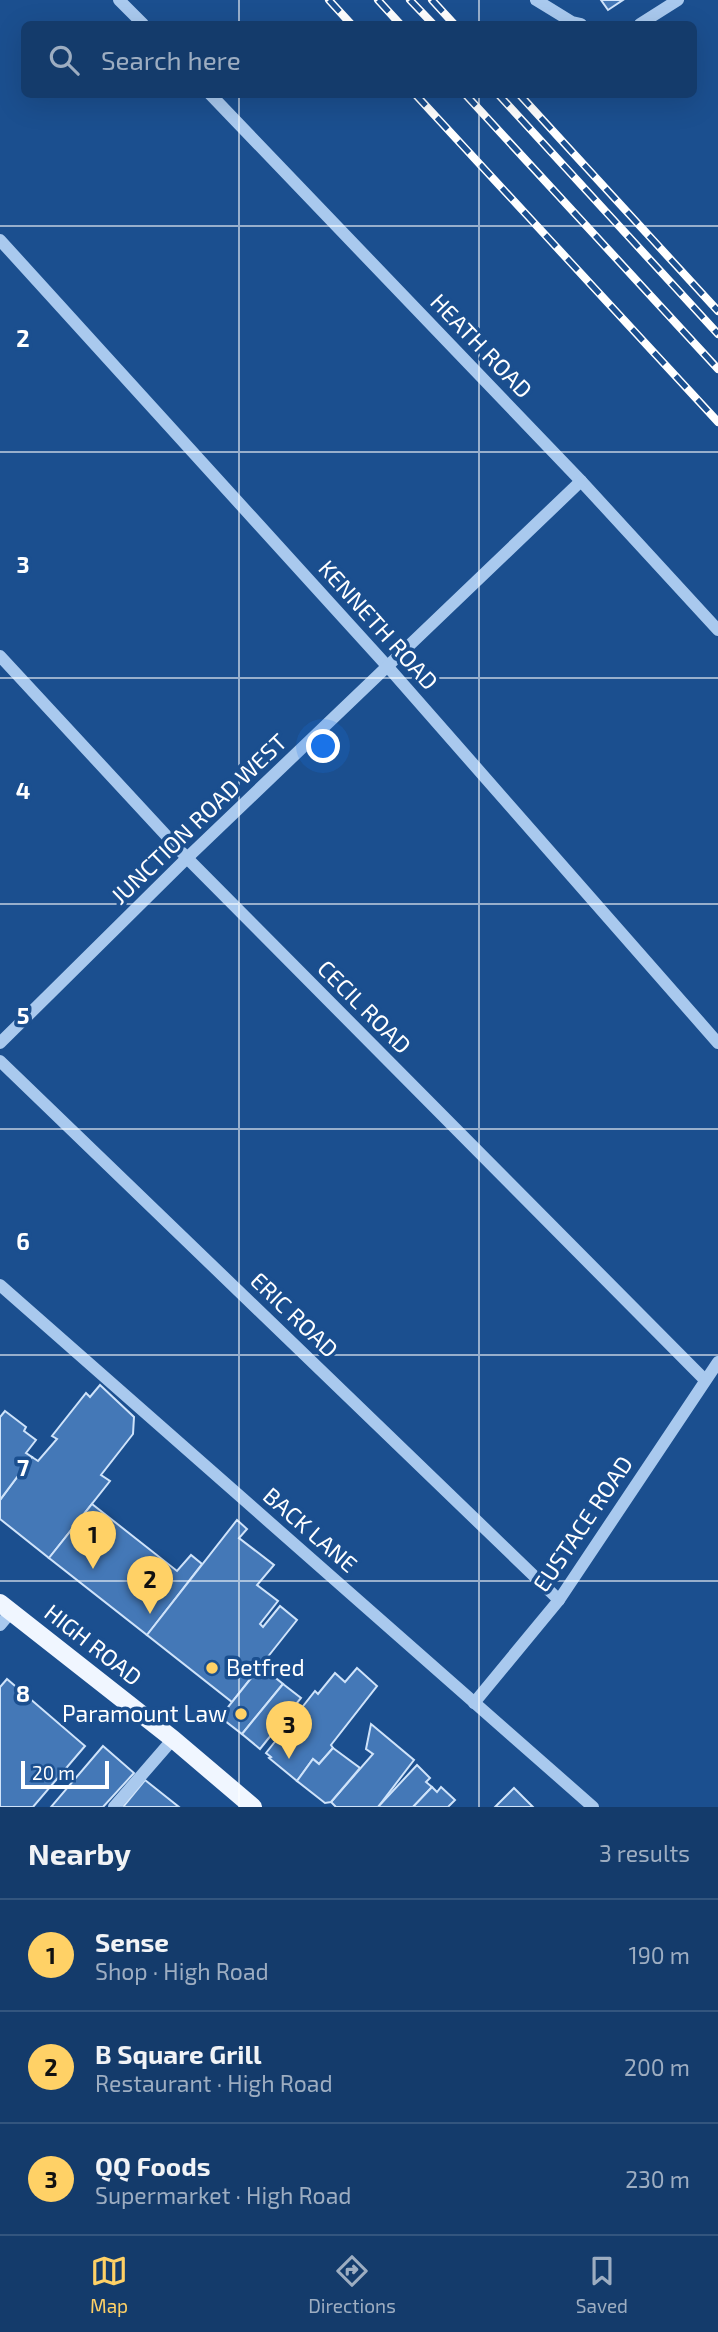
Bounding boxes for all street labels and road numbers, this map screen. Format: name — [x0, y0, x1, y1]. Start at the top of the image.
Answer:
street label: HEATH ROAD — [425, 287, 538, 403]
street label: KENNETH ROAD — [313, 554, 444, 695]
street label: JUNCTION ROAD WEST — [105, 727, 292, 909]
street label: CECIL ROAD — [312, 954, 417, 1059]
street label: ERIC ROAD — [245, 1266, 344, 1363]
street label: EUSTACE ROAD — [527, 1450, 638, 1597]
street label: BACK LANE — [258, 1481, 363, 1578]
street label: HIGH ROAD — [40, 1598, 148, 1691]

